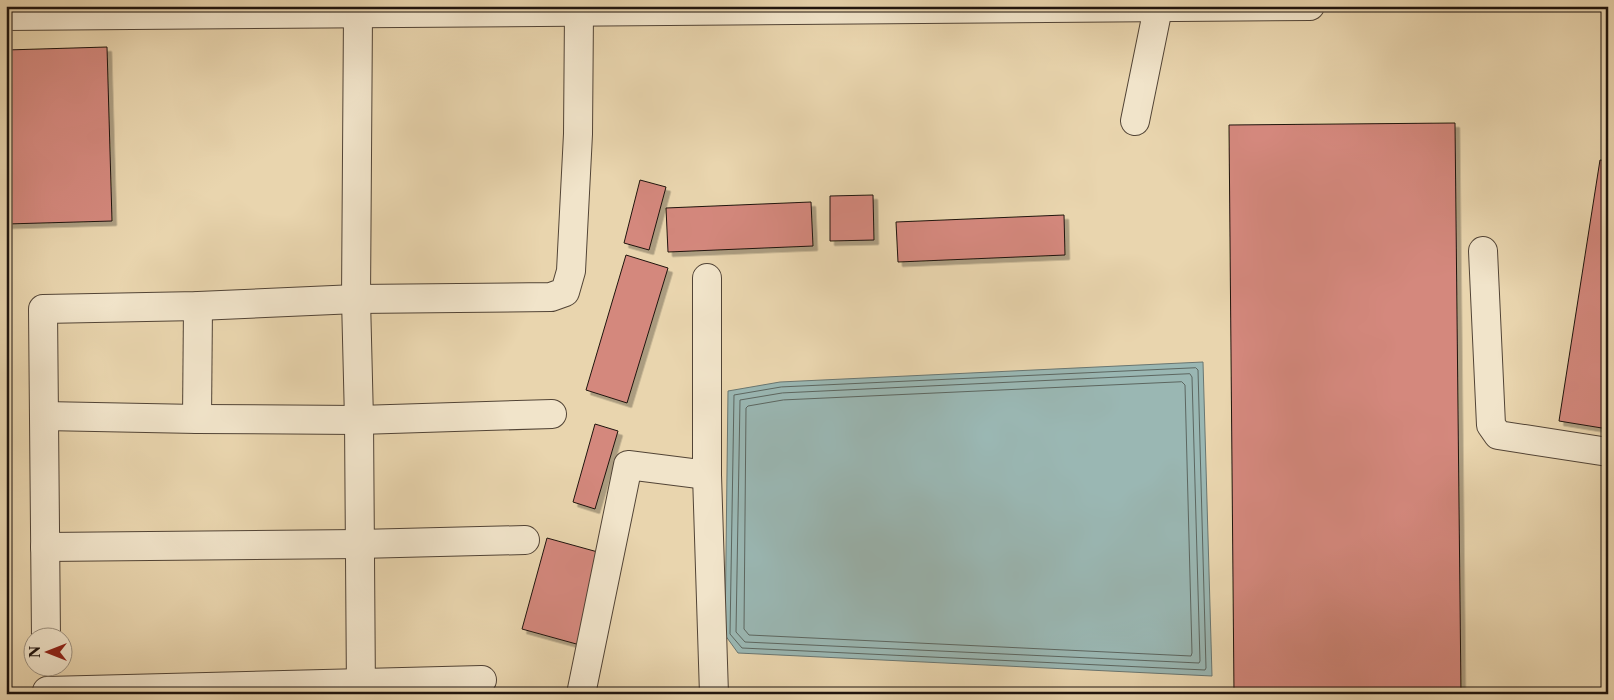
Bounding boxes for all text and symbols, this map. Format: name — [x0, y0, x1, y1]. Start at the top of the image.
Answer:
north arrow — [22, 628, 72, 678]
text: N — [26, 646, 44, 658]

